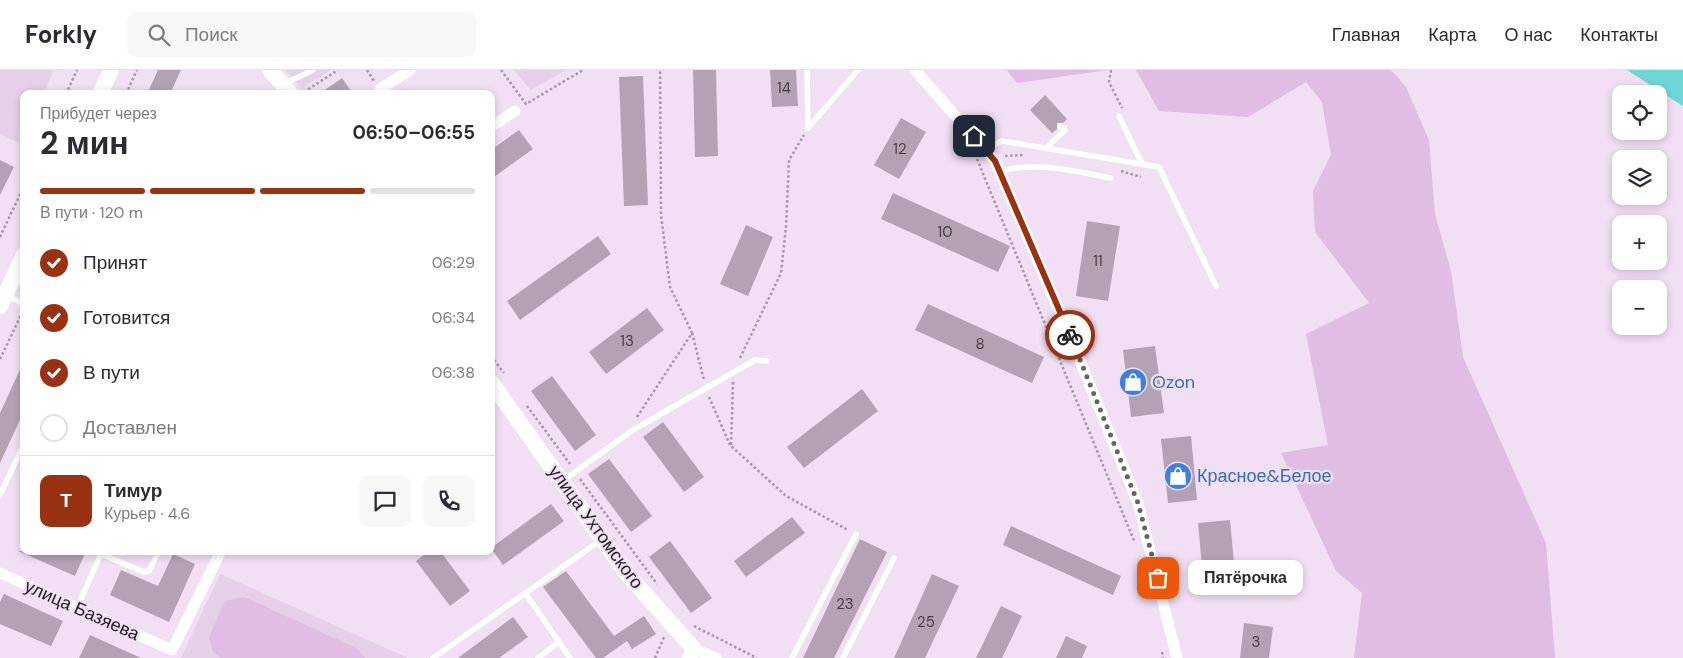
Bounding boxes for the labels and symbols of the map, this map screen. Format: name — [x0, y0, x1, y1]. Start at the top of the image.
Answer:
house number: 14 — [777, 78, 791, 98]
pin — [953, 115, 995, 157]
house number: 12 — [893, 139, 907, 159]
house number: 10 — [938, 222, 952, 242]
house number: 11 — [1093, 251, 1103, 271]
courier — [1045, 310, 1095, 360]
house number: 13 — [620, 331, 634, 351]
house number: 8 — [975, 334, 985, 354]
shop icon: Ozon — [1118, 367, 1148, 397]
place label: Ozon — [1152, 370, 1195, 394]
street label: улица Ухтомского — [543, 460, 649, 594]
shop icon: Красное&Белое — [1163, 461, 1193, 491]
place label: Красное&Белое — [1197, 464, 1332, 488]
pin — [1137, 557, 1179, 599]
callout: Пятёрочка — [1188, 560, 1303, 596]
street label: улица Базяева — [21, 574, 144, 646]
house number: 23 — [836, 594, 854, 614]
house number: 25 — [917, 612, 935, 632]
house number: 3 — [1252, 632, 1260, 652]

